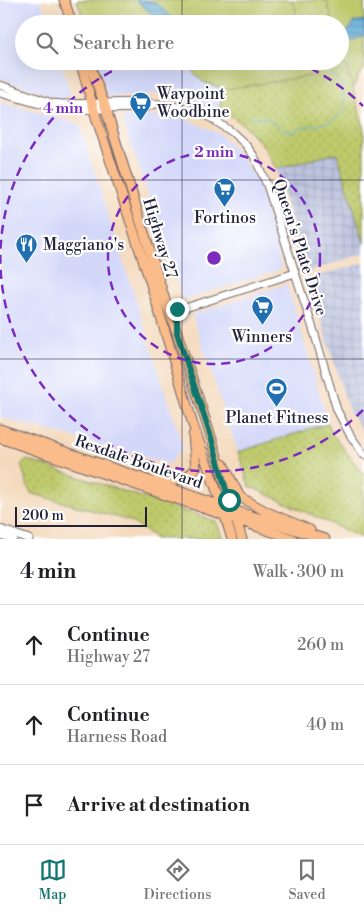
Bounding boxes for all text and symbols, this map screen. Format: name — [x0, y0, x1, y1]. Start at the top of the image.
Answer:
search box — [15, 15, 349, 70]
icon: search — [33, 29, 61, 57]
text: Search here — [73, 31, 174, 55]
place label: Waypoint Woodbine — [156, 84, 230, 122]
supermarket icon: Waypoint Woodbine — [129, 90, 153, 121]
text: 4 min — [43, 99, 84, 118]
text: 2 min — [194, 143, 234, 162]
supermarket icon: Fortinos — [213, 176, 237, 207]
street label: Queen's Plate Drive — [268, 176, 332, 318]
street label: Highway 27 — [138, 196, 182, 281]
place label: Fortinos — [194, 208, 256, 228]
restaurant icon: Maggiano's — [15, 232, 39, 263]
place label: Maggiano's — [43, 235, 124, 255]
centre of rings — [205, 249, 223, 267]
supermarket icon: Winners — [250, 295, 274, 326]
route end — [166, 298, 189, 321]
place label: Winners — [231, 327, 292, 347]
sports icon: Planet Fitness — [265, 376, 289, 407]
place label: Planet Fitness — [225, 408, 329, 428]
street label: Rexdale Boulevard — [72, 431, 205, 493]
route start — [218, 489, 241, 512]
scale bar — [15, 504, 148, 527]
text: 200 m — [22, 507, 64, 525]
text: 4 min — [20, 559, 76, 585]
text: Walk · 300 m — [253, 562, 344, 582]
text: Continue — [67, 623, 150, 647]
icon: ahead — [20, 631, 48, 659]
text: 260 m — [297, 635, 344, 655]
text: Highway 27 — [67, 647, 150, 667]
text: Continue — [67, 703, 150, 727]
icon: ahead — [20, 711, 48, 739]
text: 40 m — [307, 715, 344, 735]
text: Harness Road — [67, 727, 167, 747]
icon: arrive — [20, 791, 48, 819]
text: Arrive at destination — [67, 793, 250, 817]
tab: Map — [39, 856, 67, 904]
tab: Directions — [144, 856, 211, 904]
tab: Saved — [289, 856, 325, 904]

